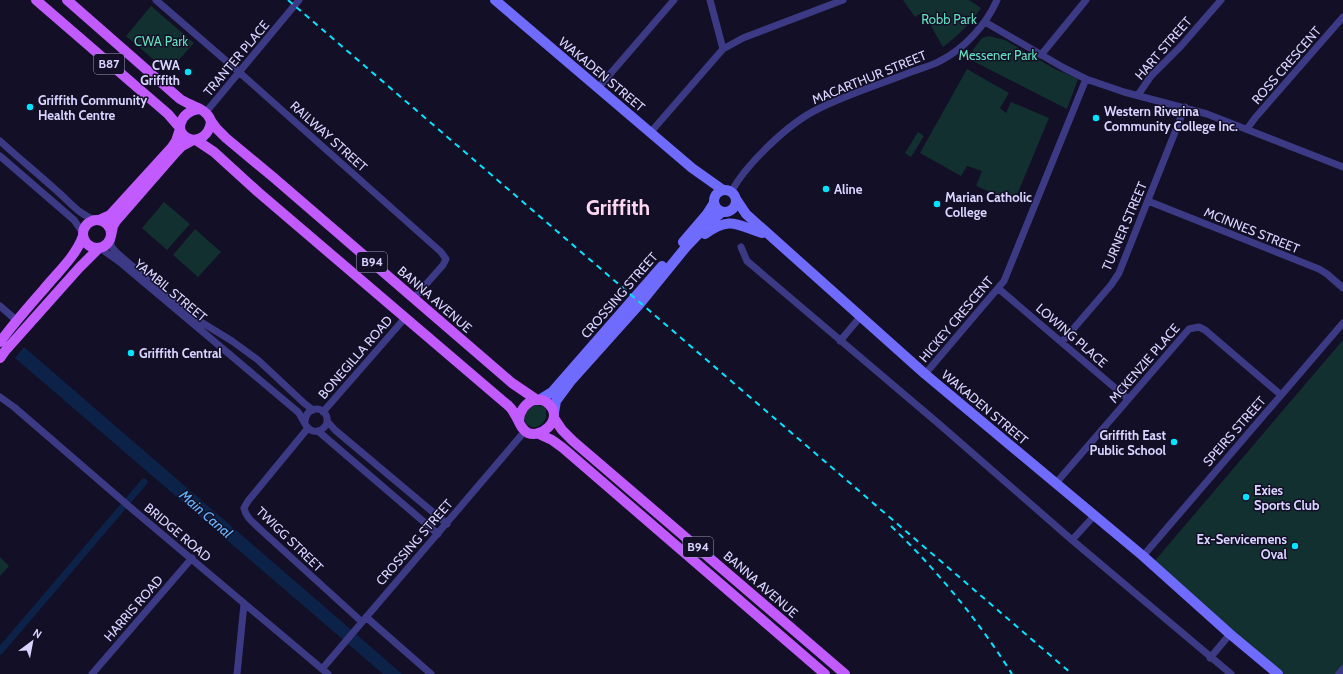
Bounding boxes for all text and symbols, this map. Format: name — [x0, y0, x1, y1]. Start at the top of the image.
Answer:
park label: Robb Park — [921, 11, 977, 27]
street label: HART STREET — [1131, 13, 1195, 83]
street label: TRANTER PLACE — [200, 17, 272, 99]
street label: ROSS CRESCENT — [1248, 23, 1324, 107]
park label: CWA Park — [134, 33, 188, 49]
street label: WAKADEN STREET — [556, 33, 648, 115]
street label: MACARTHUR STREET — [809, 47, 929, 107]
park label: Messener Park — [959, 47, 1038, 63]
road number: B87 — [94, 54, 124, 74]
place label: CWA Griffith — [140, 57, 181, 88]
marker: CWA Griffith — [183, 67, 193, 77]
place label: Griffith Community Health Centre — [38, 92, 147, 123]
street label: RAILWAY STREET — [287, 97, 371, 175]
marker: Griffith Community Health Centre — [25, 102, 35, 112]
place label: Western Riverina Community College Inc. — [1104, 103, 1238, 134]
marker: Western Riverina Community College Inc. — [1091, 113, 1101, 123]
street label: TURNER STREET — [1098, 179, 1150, 273]
place label: Aline — [834, 181, 863, 197]
marker: Aline — [821, 184, 831, 194]
place label: Marian Catholic College — [945, 189, 1032, 220]
district label: Griffith — [586, 195, 650, 220]
marker: Marian Catholic College — [932, 199, 942, 209]
street label: MCINNES STREET — [1202, 204, 1302, 256]
street label: CROSSING STREET — [577, 249, 661, 341]
road number: B94 — [357, 252, 387, 272]
street label: YAMBIL STREET — [131, 255, 210, 325]
street label: BANNA AVENUE — [395, 262, 475, 336]
street label: HICKEY CRESCENT — [915, 273, 997, 365]
street label: LOWING PLACE — [1033, 300, 1111, 370]
street label: BONEGILLA ROAD — [314, 312, 396, 402]
street label: MCKENZIE PLACE — [1105, 320, 1183, 406]
place label: Griffith Central — [139, 345, 222, 361]
marker: Griffith Central — [126, 348, 136, 358]
street label: WAKADEN STREET — [939, 366, 1031, 448]
street label: SPEIRS STREET — [1199, 393, 1269, 469]
place label: Griffith East Public School — [1089, 427, 1167, 458]
marker: Griffith East Public School — [1169, 437, 1179, 447]
place label: Exies Sports Club — [1254, 482, 1320, 513]
water label: Main Canal — [175, 485, 237, 542]
marker: Exies Sports Club — [1241, 492, 1251, 502]
street label: CROSSING STREET — [372, 496, 456, 588]
street label: BRIDGE ROAD — [141, 499, 215, 565]
street label: TWIGG STREET — [253, 503, 327, 575]
place label: Ex-Servicemens Oval — [1197, 531, 1288, 562]
road number: B94 — [683, 537, 713, 557]
marker: Ex-Servicemens Oval — [1290, 541, 1300, 551]
street label: BANNA AVENUE — [721, 547, 801, 621]
street label: HARRIS ROAD — [100, 572, 166, 644]
north arrow — [12, 622, 52, 662]
text: N — [30, 626, 44, 642]

